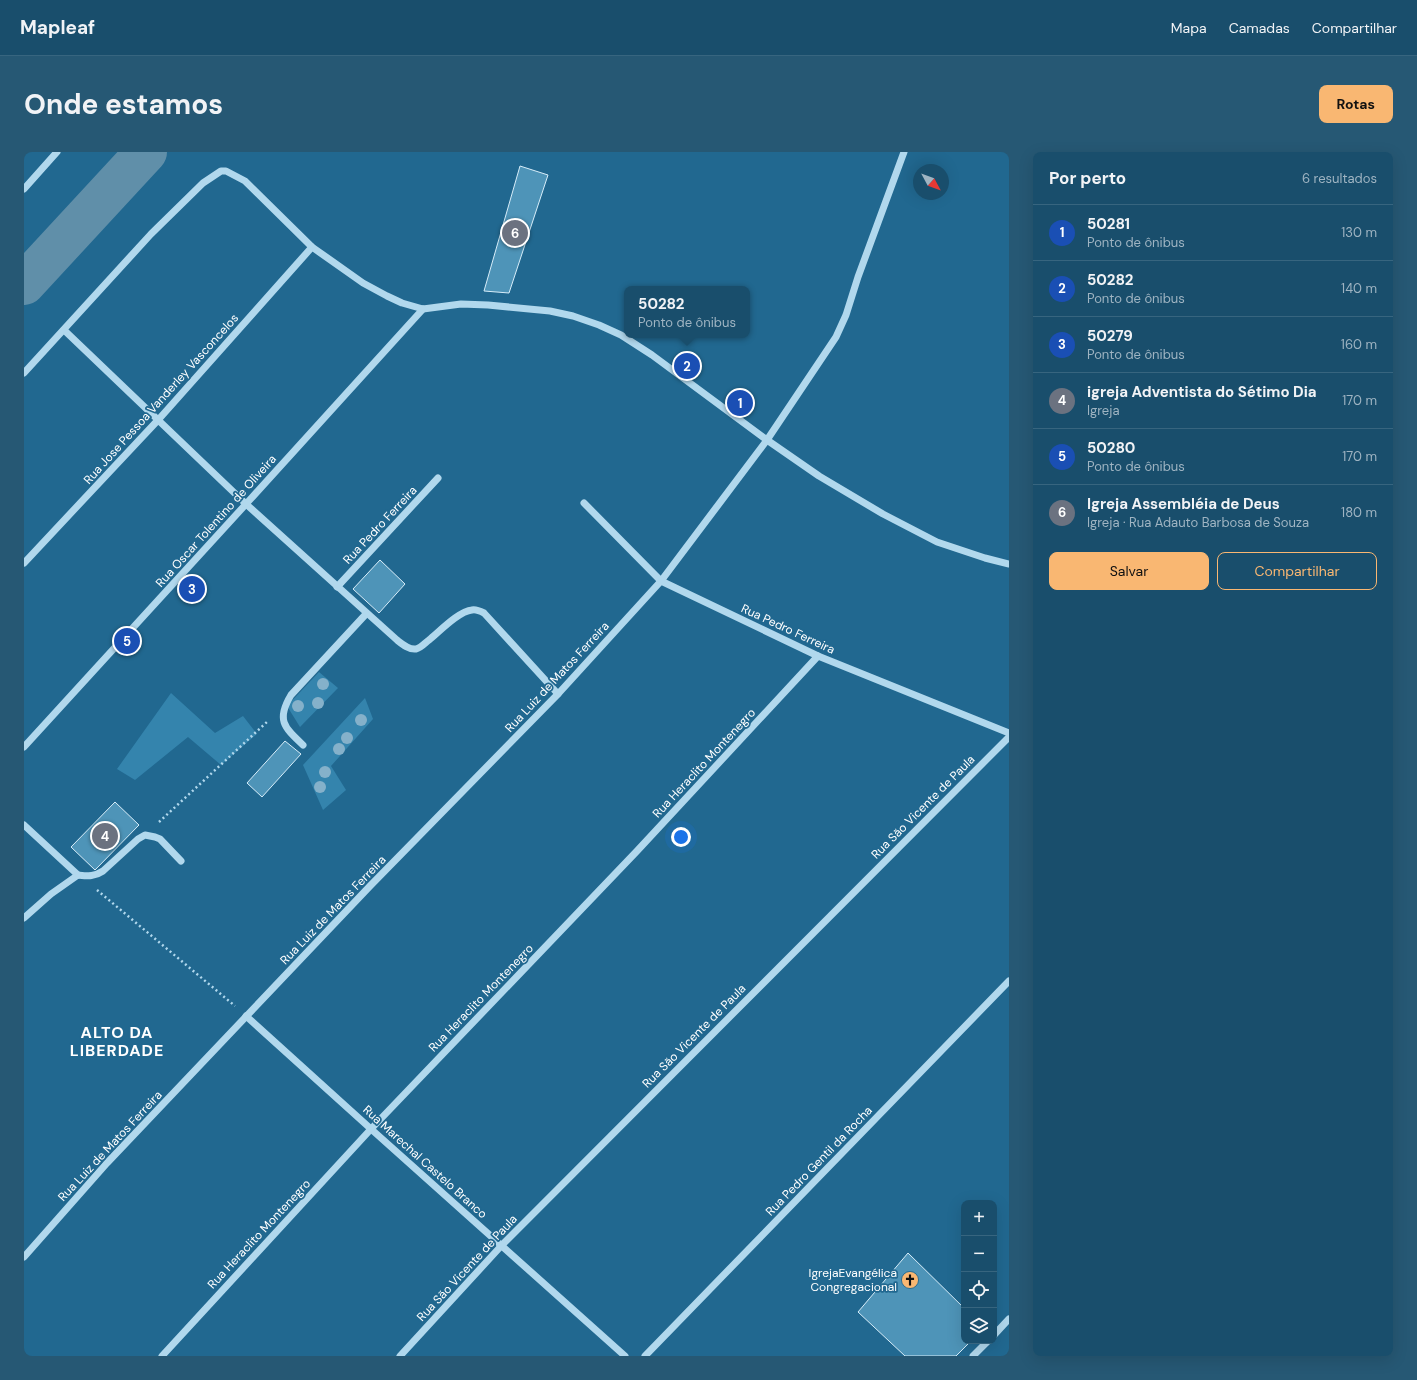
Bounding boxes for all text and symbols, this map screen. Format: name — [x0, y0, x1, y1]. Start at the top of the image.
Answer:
text: Mapleaf — [20, 15, 95, 40]
text: Mapa — [1171, 19, 1207, 37]
text: Camadas — [1229, 19, 1290, 37]
text: Compartilhar — [1312, 19, 1397, 37]
button: Rotas — [1319, 85, 1393, 123]
text: Onde estamos — [24, 86, 223, 123]
north arrow — [913, 164, 949, 200]
text: Por perto — [1049, 167, 1126, 189]
text: 6 resultados — [1302, 170, 1377, 187]
text: 50281 — [1087, 214, 1130, 234]
pin: 6 — [502, 218, 528, 248]
text: 1 — [1060, 224, 1064, 241]
text: 130 m — [1341, 224, 1377, 241]
text: Ponto de ônibus — [1087, 234, 1185, 251]
text: 50282 — [1087, 270, 1133, 290]
text: 2 — [1058, 280, 1066, 297]
text: 140 m — [1341, 280, 1377, 297]
popup — [624, 286, 750, 338]
text: Ponto de ônibus — [1087, 290, 1185, 307]
text: 50282 — [638, 294, 685, 314]
street label: Rua Jose Pessoa Vanderley Vasconcelos — [80, 310, 242, 488]
text: Ponto de ônibus — [638, 314, 736, 331]
text: 50279 — [1087, 326, 1133, 346]
text: 3 — [1058, 336, 1066, 353]
text: 160 m — [1341, 336, 1377, 353]
text: Ponto de ônibus — [1087, 346, 1185, 363]
pin: 2 — [674, 351, 700, 381]
text: igreja Adventista do Sétimo Dia — [1087, 382, 1317, 402]
pin: 1 — [727, 388, 753, 418]
text: 4 — [1058, 392, 1066, 409]
text: 170 m — [1342, 392, 1377, 409]
text: Igreja — [1087, 402, 1119, 419]
text: 50280 — [1087, 438, 1135, 458]
text: 5 — [1058, 448, 1066, 465]
text: 170 m — [1342, 448, 1377, 465]
street label: Rua Oscar Tolentino de Oliveira — [152, 451, 280, 591]
text: Ponto de ônibus — [1087, 458, 1185, 475]
street label: Rua Pedro Ferreira — [340, 482, 420, 568]
text: Igreja Assembléia de Deus — [1087, 494, 1280, 514]
text: 6 — [1058, 504, 1066, 521]
text: 180 m — [1341, 504, 1377, 521]
text: Igreja · Rua Adauto Barbosa de Souza — [1087, 514, 1309, 531]
button: Salvar — [1049, 552, 1209, 590]
button: Compartilhar — [1217, 552, 1377, 590]
pin: 3 — [179, 574, 205, 604]
street label: Rua Pedro Ferreira — [739, 600, 837, 658]
street label: Rua Luiz de Matos Ferreira — [501, 618, 613, 736]
pin: 5 — [114, 626, 140, 656]
street label: Rua Heraclito Montenegro — [649, 705, 759, 821]
street label: Rua São Vicente de Paula — [868, 752, 978, 862]
pin: 4 — [92, 821, 118, 851]
your location — [671, 827, 691, 847]
street label: Rua Luiz de Matos Ferreira — [277, 852, 389, 968]
street label: Rua Heraclito Montenegro — [425, 941, 537, 1055]
street label: Rua São Vicente de Paula — [639, 981, 749, 1091]
district label: ALTO DA LIBERDADE — [70, 1022, 164, 1061]
street label: Rua Luiz de Matos Ferreira — [54, 1087, 166, 1205]
street label: Rua Marechal Castelo Branco — [360, 1102, 490, 1222]
street label: Rua Pedro Gentil da Rocha — [762, 1103, 876, 1219]
street label: Rua Heraclito Montenegro — [204, 1176, 314, 1292]
map controls — [961, 1200, 997, 1344]
button: + — [961, 1200, 997, 1236]
street label: Rua São Vicente de Paula — [413, 1211, 521, 1325]
button: − — [961, 1236, 997, 1272]
place label: IgrejaEvangélica Congregacional — [809, 1265, 897, 1295]
church icon: IgrejaEvangélica Congregacional — [900, 1270, 920, 1290]
button: locate — [961, 1272, 997, 1308]
button: layers — [961, 1308, 997, 1344]

